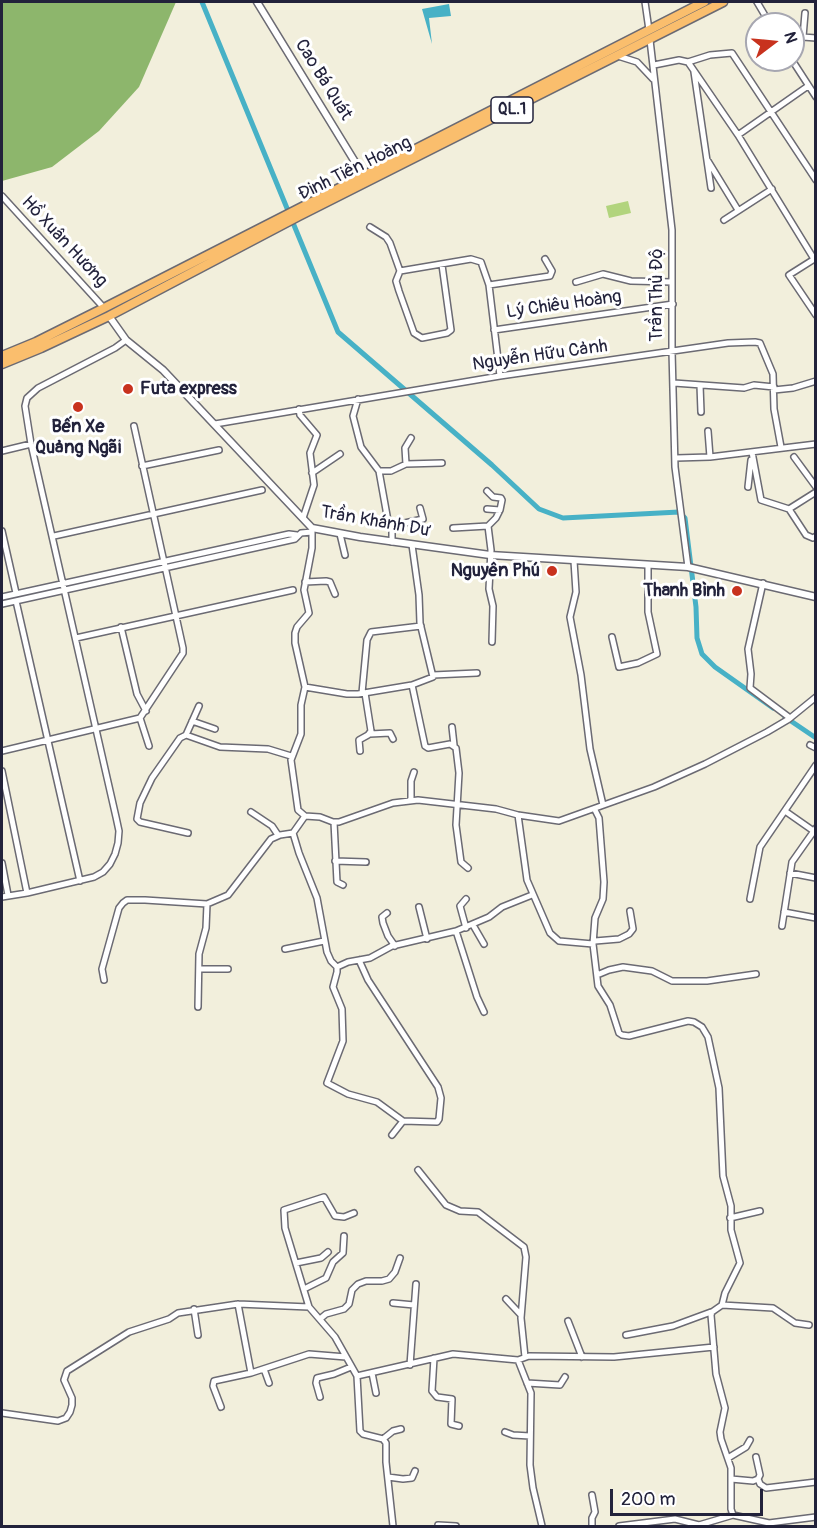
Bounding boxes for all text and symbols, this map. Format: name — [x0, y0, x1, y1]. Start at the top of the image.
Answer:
north arrow — [745, 12, 805, 72]
text: N — [779, 30, 801, 46]
street label: Cao Bá Quát — [290, 36, 356, 124]
road number: QL.1 — [491, 97, 533, 123]
street label: Đinh Tiên Hoàng — [295, 132, 415, 206]
street label: Hồ Xuân Hương — [16, 192, 112, 292]
street label: Trần Thủ Độ — [646, 249, 668, 341]
street label: Lý Chiêu Hoàng — [505, 286, 623, 324]
street label: Nguyễn Hữu Cảnh — [471, 336, 609, 376]
place label: Futa express — [140, 378, 237, 400]
marker: Futa express — [121, 382, 135, 396]
marker: Bến Xe Quảng Ngãi — [71, 400, 85, 414]
place label: Bến Xe Quảng Ngãi — [35, 416, 121, 458]
street label: Trần Khánh Dư — [319, 502, 431, 542]
place label: Nguyên Phú — [451, 560, 540, 582]
marker: Nguyên Phú — [545, 564, 559, 578]
place label: Thanh Bình — [643, 580, 725, 602]
marker: Thanh Bình — [730, 584, 744, 598]
scale bar — [613, 1477, 766, 1515]
text: 200 m — [621, 1488, 676, 1511]

